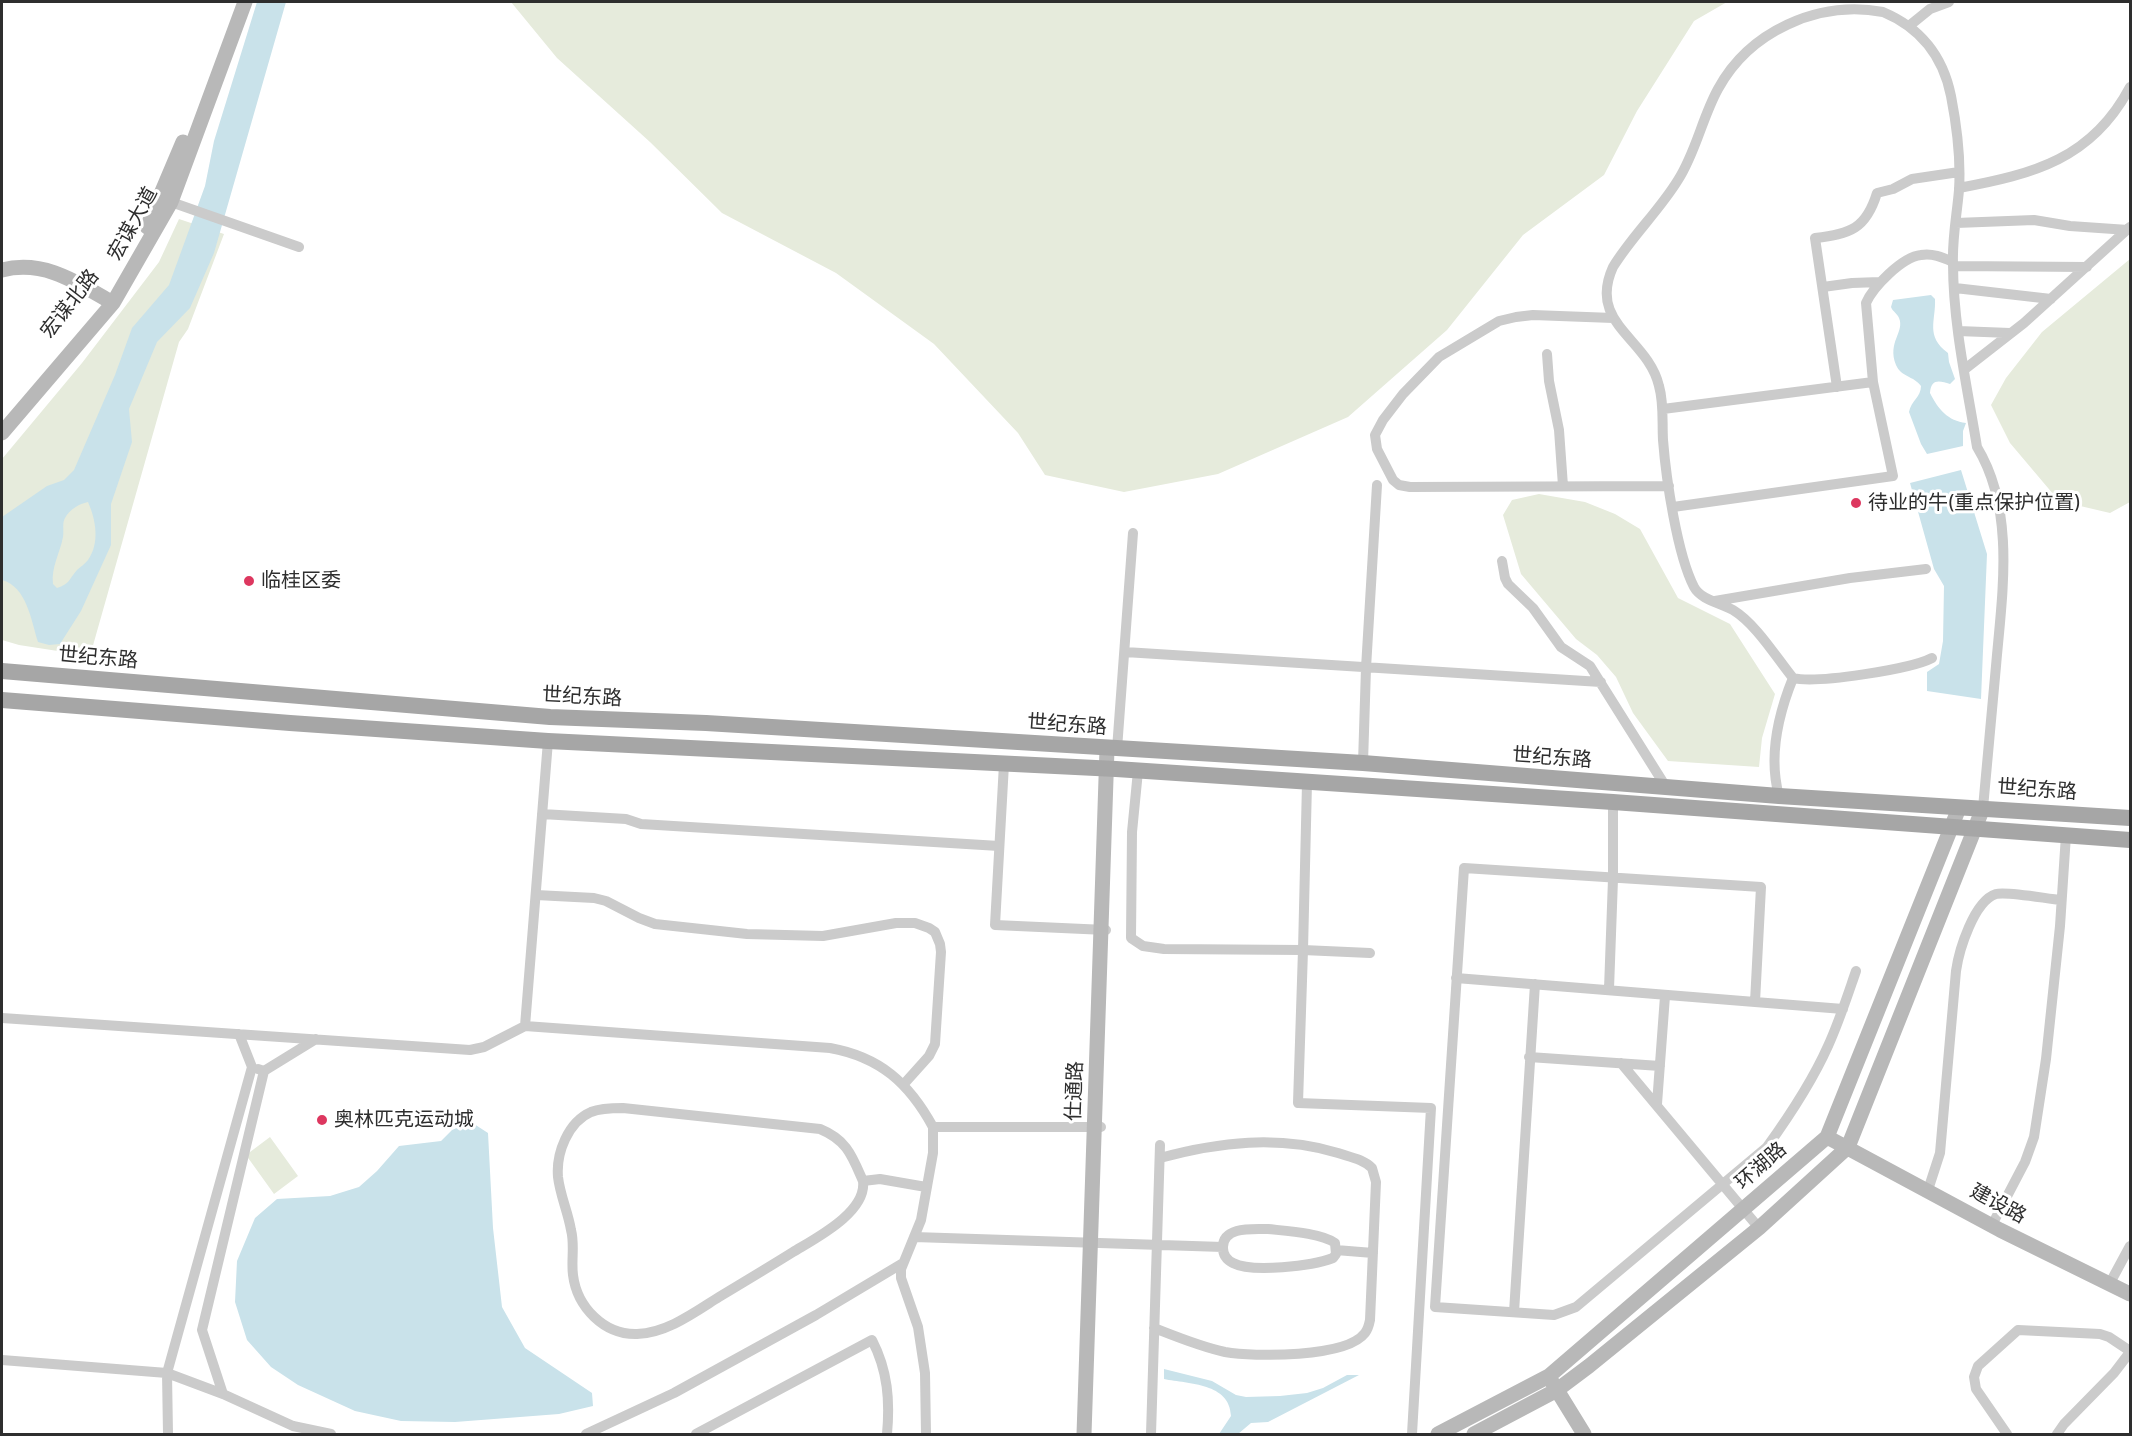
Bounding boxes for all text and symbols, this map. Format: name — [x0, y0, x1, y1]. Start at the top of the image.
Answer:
street label: 宏谋大道 — [103, 183, 163, 265]
street label: 宏谋北路 — [36, 265, 104, 343]
place label: 待业的牛(重点保护位置) — [1868, 491, 2081, 515]
marker: 待业的牛(重点保护位置) — [1849, 496, 1863, 510]
place label: 临桂区委 — [261, 569, 341, 593]
marker: 临桂区委 — [242, 574, 256, 588]
street label: 世纪东路 — [57, 643, 139, 673]
street label: 世纪东路 — [541, 683, 623, 711]
street label: 世纪东路 — [1026, 710, 1108, 740]
street label: 世纪东路 — [1511, 743, 1593, 773]
street label: 世纪东路 — [1996, 775, 2078, 805]
street label: 仕通路 — [1062, 1061, 1088, 1121]
place label: 奥林匹克运动城 — [334, 1108, 474, 1132]
marker: 奥林匹克运动城 — [315, 1113, 329, 1127]
street label: 环湖路 — [1730, 1137, 1792, 1195]
street label: 建设路 — [1966, 1179, 2030, 1229]

